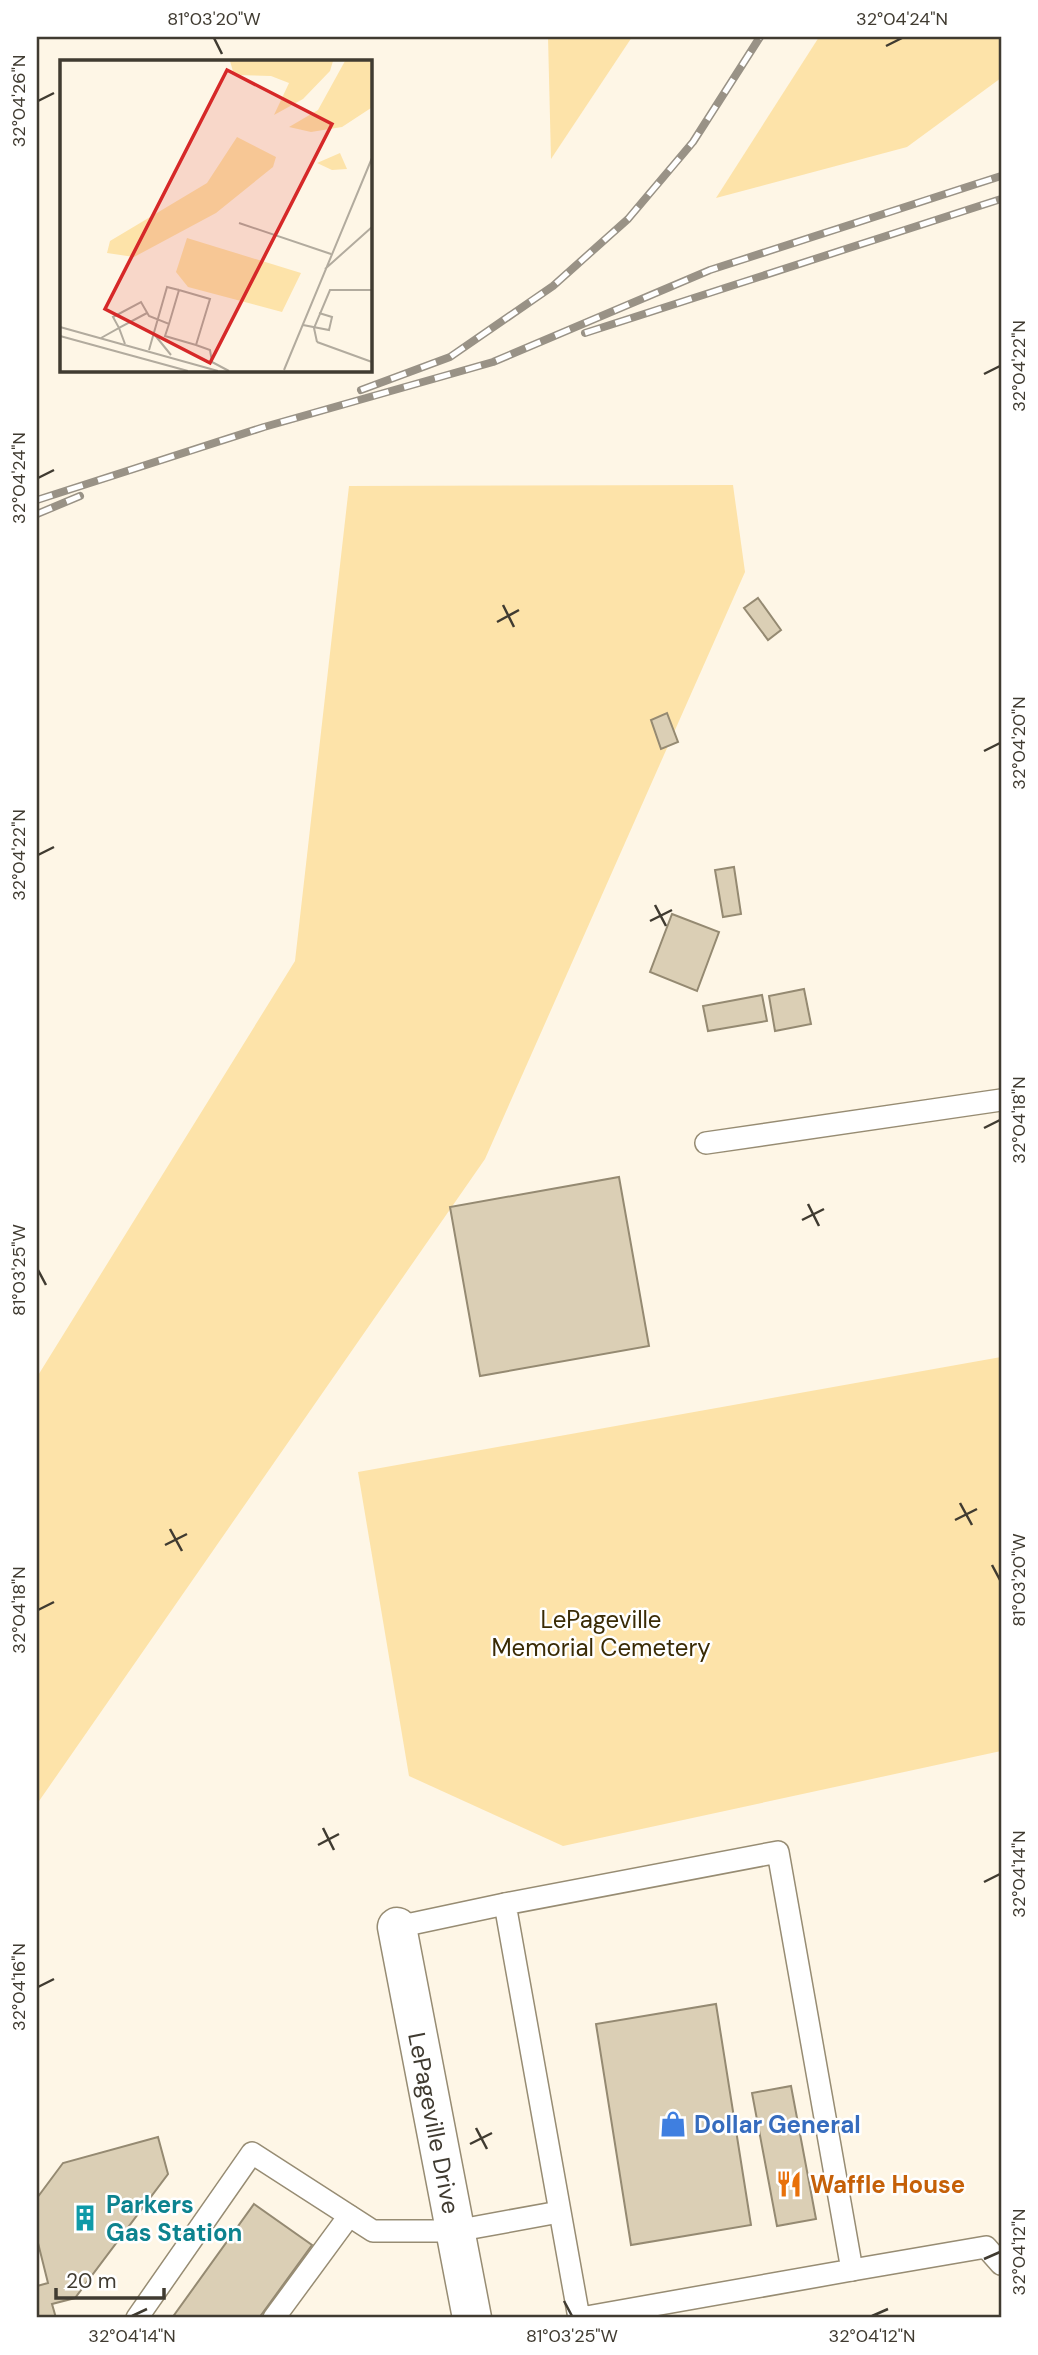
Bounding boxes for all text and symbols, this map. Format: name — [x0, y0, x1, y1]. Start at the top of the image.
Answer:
text: 81°03'20"W — [167, 7, 261, 31]
text: 32°04'24"N — [856, 7, 948, 31]
text: 32°04'26"N — [7, 55, 31, 147]
inset map — [60, 60, 371, 371]
text: 32°04'22"N — [1007, 320, 1031, 412]
text: 32°04'24"N — [7, 432, 31, 524]
text: 32°04'20"N — [1007, 696, 1031, 790]
text: 32°04'22"N — [7, 809, 31, 901]
text: 32°04'18"N — [1007, 1076, 1031, 1164]
text: 81°03'25"W — [7, 1224, 31, 1316]
text: 81°03'20"W — [1007, 1533, 1031, 1627]
text: 32°04'18"N — [7, 1566, 31, 1654]
park label: LePageville Memorial Cemetery — [491, 1604, 711, 1663]
text: 32°04'14"N — [1007, 1830, 1031, 1918]
text: 32°04'16"N — [7, 1943, 31, 2031]
street label: LePageville Drive — [401, 2030, 467, 2216]
shop icon: Dollar General — [658, 2109, 688, 2139]
place label: Dollar General — [694, 2109, 861, 2140]
restaurant icon: Waffle House — [774, 2169, 804, 2199]
place label: Waffle House — [810, 2169, 965, 2200]
place label: Parkers Gas Station — [106, 2189, 242, 2248]
building icon: Parkers Gas Station — [70, 2203, 100, 2233]
text: 32°04'12"N — [1007, 2209, 1031, 2295]
scale bar — [56, 2257, 164, 2301]
text: 20 m — [66, 2267, 117, 2295]
text: 32°04'14"N — [88, 2324, 176, 2348]
text: 81°03'25"W — [526, 2324, 618, 2348]
text: 32°04'12"N — [829, 2324, 915, 2348]

